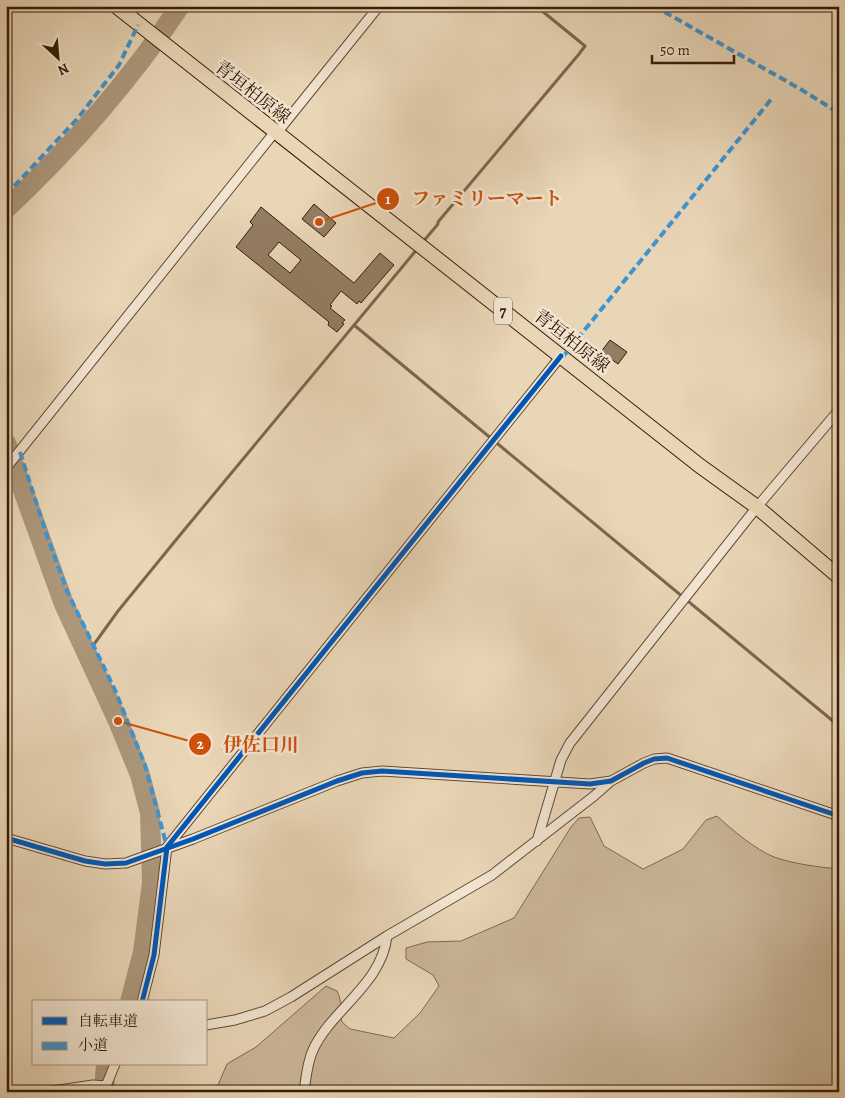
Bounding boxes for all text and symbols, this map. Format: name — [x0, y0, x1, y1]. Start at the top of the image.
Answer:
north arrow — [32, 32, 82, 82]
scale bar — [652, 32, 735, 64]
text: 50 m — [660, 40, 690, 60]
street label: 青垣柏原線 — [210, 55, 296, 129]
text: N — [55, 58, 72, 80]
callout: ファミリーマート — [376, 182, 573, 216]
text: ファミリーマート — [411, 186, 563, 212]
text: 1 — [385, 189, 391, 209]
road number: 7 — [494, 298, 512, 324]
street label: 青垣柏原線 — [529, 304, 615, 378]
callout: 伊佐口川 — [188, 727, 309, 761]
text: 伊佐口川 — [223, 732, 299, 758]
text: 2 — [196, 734, 204, 754]
legend — [32, 1000, 208, 1066]
text: 自転車道 — [78, 1011, 138, 1031]
text: 小道 — [78, 1035, 108, 1055]

